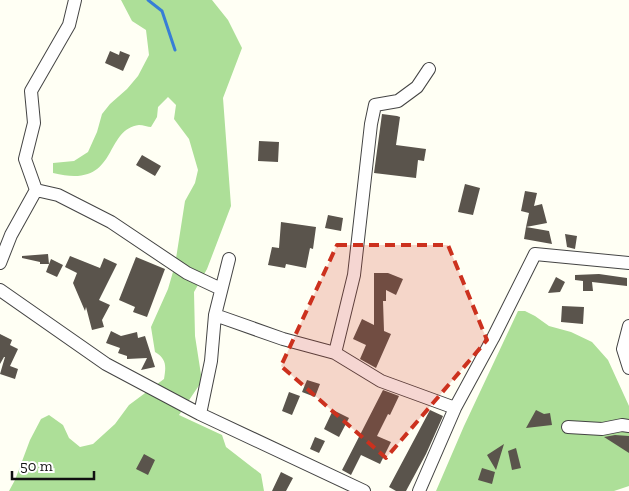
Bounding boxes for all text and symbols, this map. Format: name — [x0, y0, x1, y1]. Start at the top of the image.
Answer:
scale bar — [12, 448, 95, 480]
text: 50 m — [20, 457, 53, 475]

